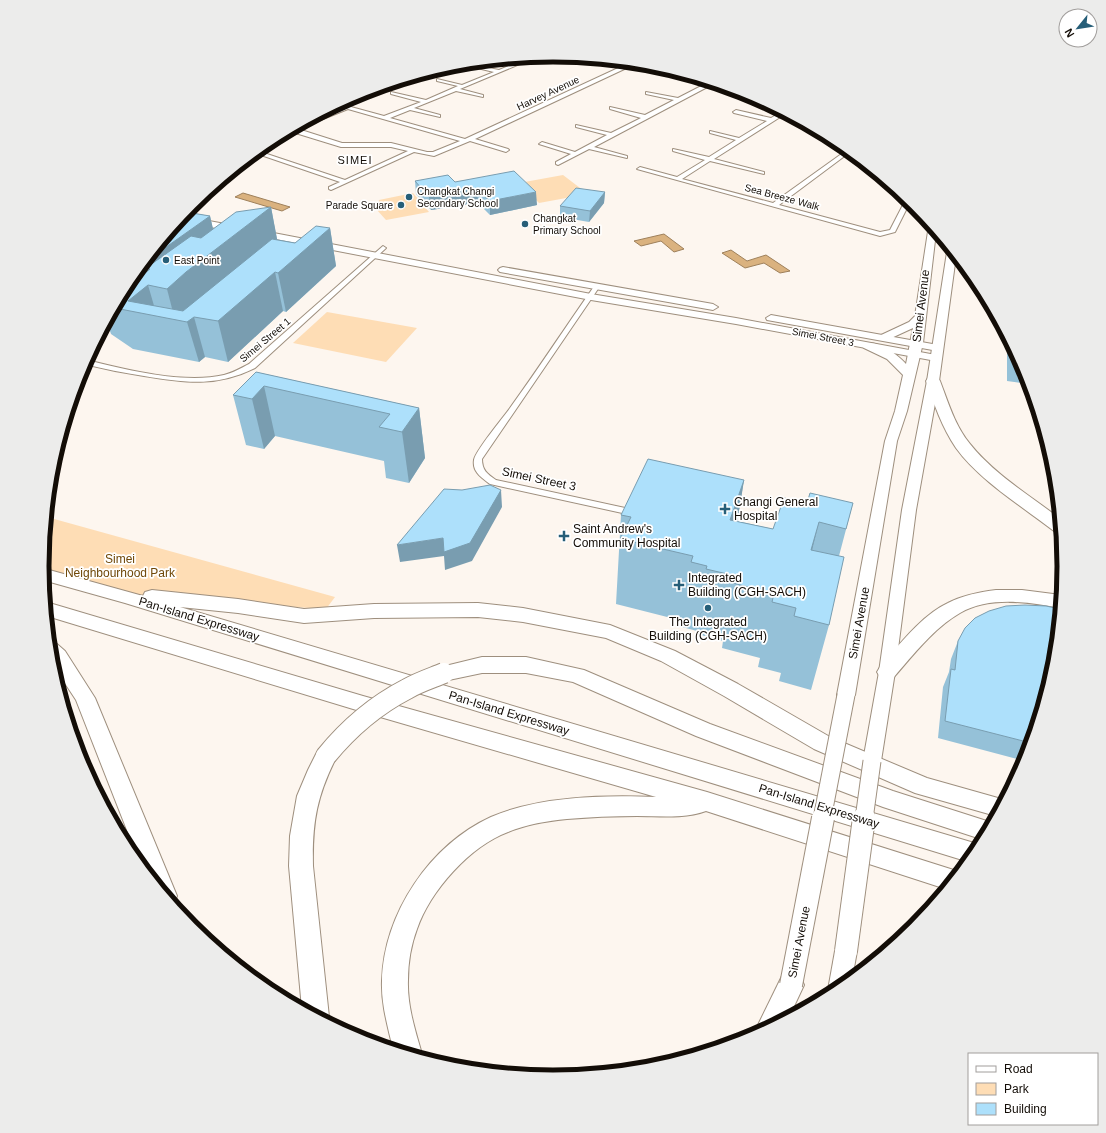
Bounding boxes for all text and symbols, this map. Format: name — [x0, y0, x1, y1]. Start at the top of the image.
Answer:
north arrow — [1058, 8, 1098, 48]
text: N — [1062, 27, 1077, 39]
street label: Harvey Avenue — [515, 74, 581, 112]
district label: SIMEI — [338, 154, 372, 166]
street label: Sea Breeze Walk — [743, 182, 822, 213]
place label: Changkat Changi Secondary School — [417, 186, 498, 209]
marker: Changkat Changi Secondary School — [404, 192, 414, 202]
place label: Parade Square — [326, 200, 393, 211]
marker: Parade Square — [396, 200, 406, 210]
place label: Changkat Primary School — [533, 213, 601, 236]
marker: Changkat Primary School — [520, 219, 530, 229]
marker: East Point — [161, 255, 171, 265]
place label: East Point — [174, 255, 220, 266]
street label: Simei Avenue — [910, 269, 932, 343]
street label: Simei Street 1 — [237, 315, 293, 364]
street label: Simei Street 3 — [791, 326, 855, 348]
street label: Simei Street 3 — [501, 464, 578, 494]
place label: Changi General Hospital — [734, 495, 818, 523]
marker: Changi General Hospital — [719, 503, 731, 515]
place label: Saint Andrew's Community Hospital — [573, 522, 680, 550]
marker: Saint Andrew's Community Hospital — [558, 530, 570, 542]
park label: Simei Neighbourhood Park — [65, 552, 176, 580]
place label: Integrated Building (CGH-SACH) — [688, 571, 806, 599]
marker: Integrated Building (CGH-SACH) — [673, 579, 685, 591]
street label: Simei Avenue — [846, 585, 872, 660]
street label: Pan-Island Expressway — [137, 594, 261, 644]
marker: The Integrated Building (CGH-SACH) — [703, 603, 713, 613]
place label: The Integrated Building (CGH-SACH) — [649, 615, 767, 643]
street label: Pan-Island Expressway — [447, 688, 571, 738]
street label: Pan-Island Expressway — [757, 781, 881, 831]
street label: Simei Avenue — [785, 904, 813, 979]
legend — [968, 1053, 1098, 1125]
text: Road — [1004, 1062, 1033, 1076]
text: Park — [1004, 1082, 1030, 1096]
text: Building — [1004, 1102, 1047, 1116]

